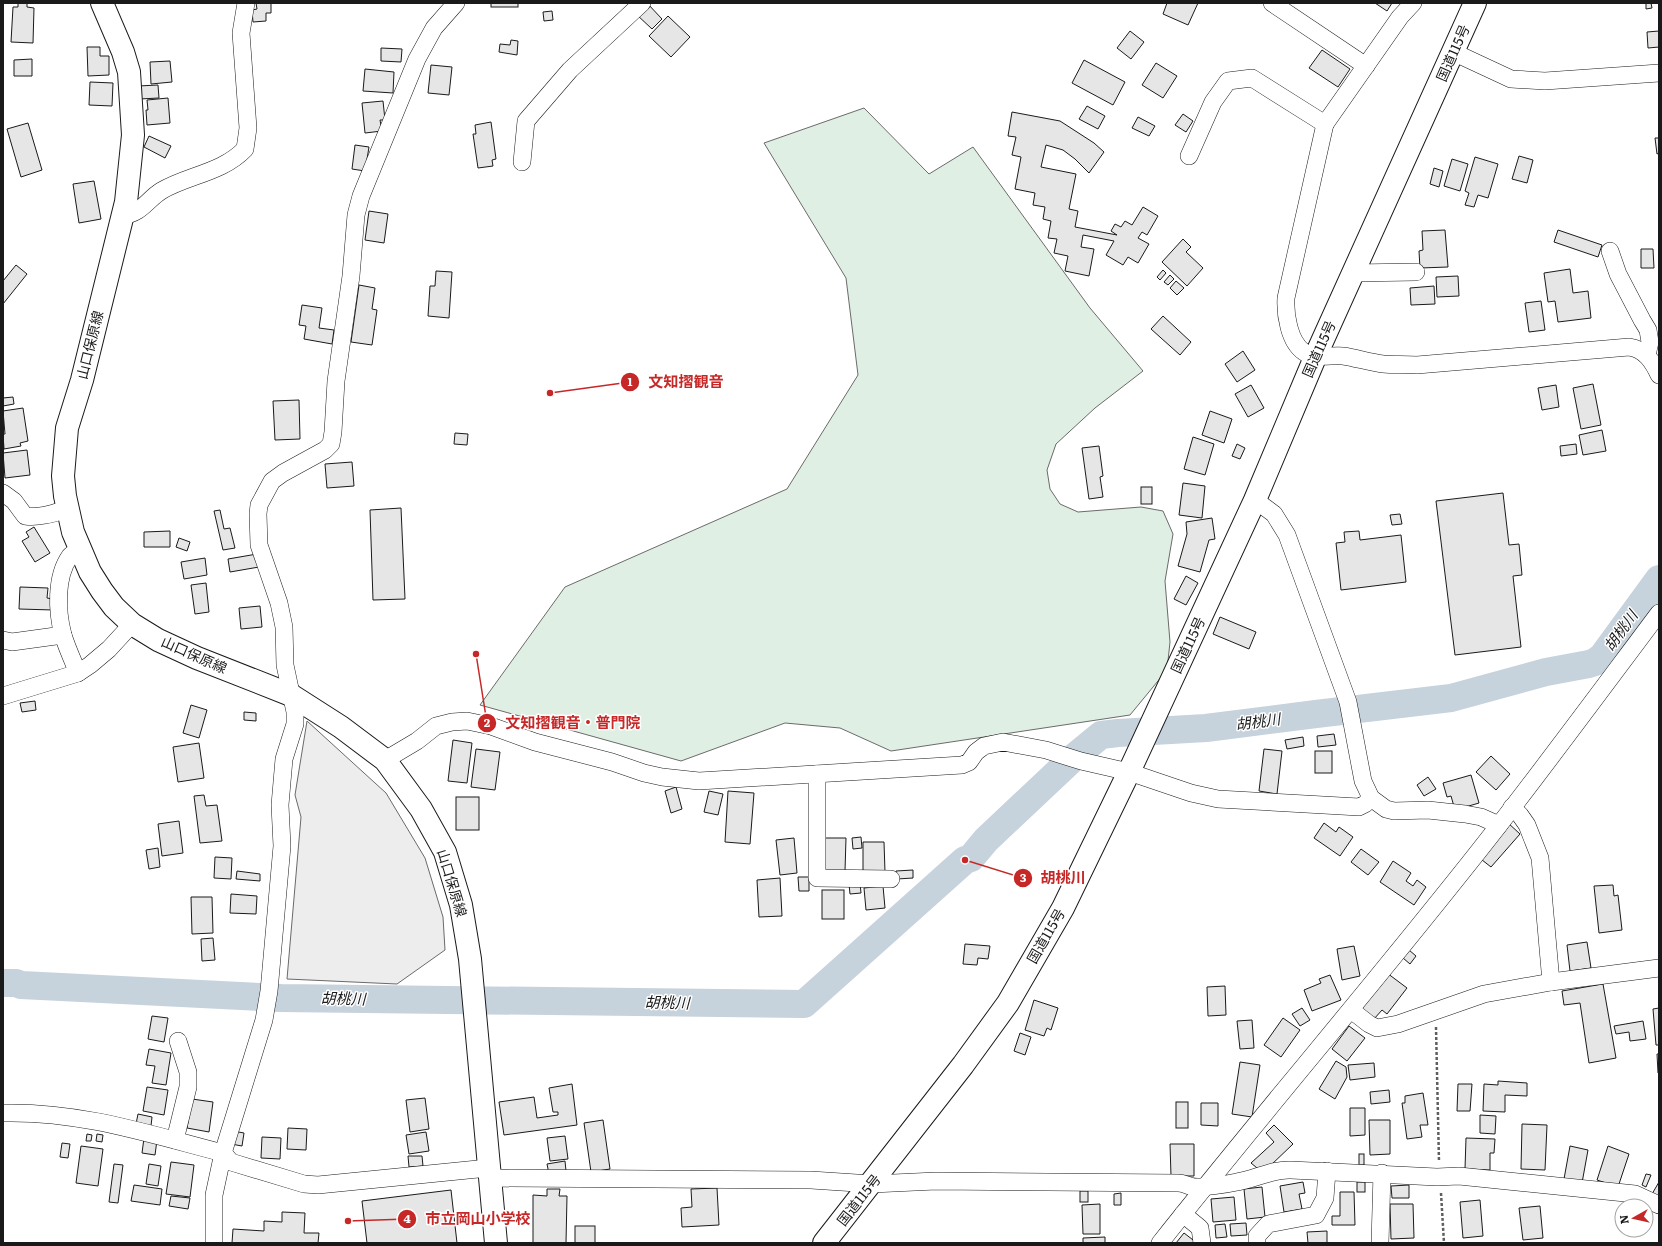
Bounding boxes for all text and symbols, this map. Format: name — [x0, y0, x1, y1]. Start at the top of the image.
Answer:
street label: 国道115号 — [1431, 21, 1474, 84]
street label: 山口保原線 — [71, 308, 107, 381]
street label: 国道115号 — [1297, 317, 1340, 380]
callout: 文知摺観音 — [620, 368, 731, 395]
text: 文知摺観音 — [648, 369, 724, 392]
text: 1 — [628, 372, 633, 390]
water label: 胡桃川 — [1597, 604, 1643, 655]
street label: 国道115号 — [1165, 613, 1209, 676]
street label: 山口保原線 — [158, 631, 230, 677]
water label: 胡桃川 — [1234, 706, 1284, 735]
callout: 文知摺観音・普門院 — [477, 709, 648, 736]
text: 文知摺観音・普門院 — [505, 710, 641, 733]
text: 2 — [484, 713, 491, 731]
street label: 山口保原線 — [433, 846, 473, 919]
callout: 胡桃川 — [1013, 864, 1094, 891]
text: 胡桃川 — [1040, 865, 1086, 888]
text: 3 — [1020, 868, 1027, 886]
street label: 国道115号 — [1021, 904, 1069, 967]
water label: 胡桃川 — [320, 986, 368, 1009]
water label: 胡桃川 — [644, 990, 692, 1013]
street label: 国道115号 — [832, 1169, 885, 1229]
north arrow — [1614, 1198, 1654, 1238]
callout: 市立岡山小学校 — [397, 1205, 538, 1232]
text: 市立岡山小学校 — [425, 1206, 531, 1229]
text: 4 — [403, 1209, 411, 1227]
text: N — [1615, 1214, 1632, 1225]

